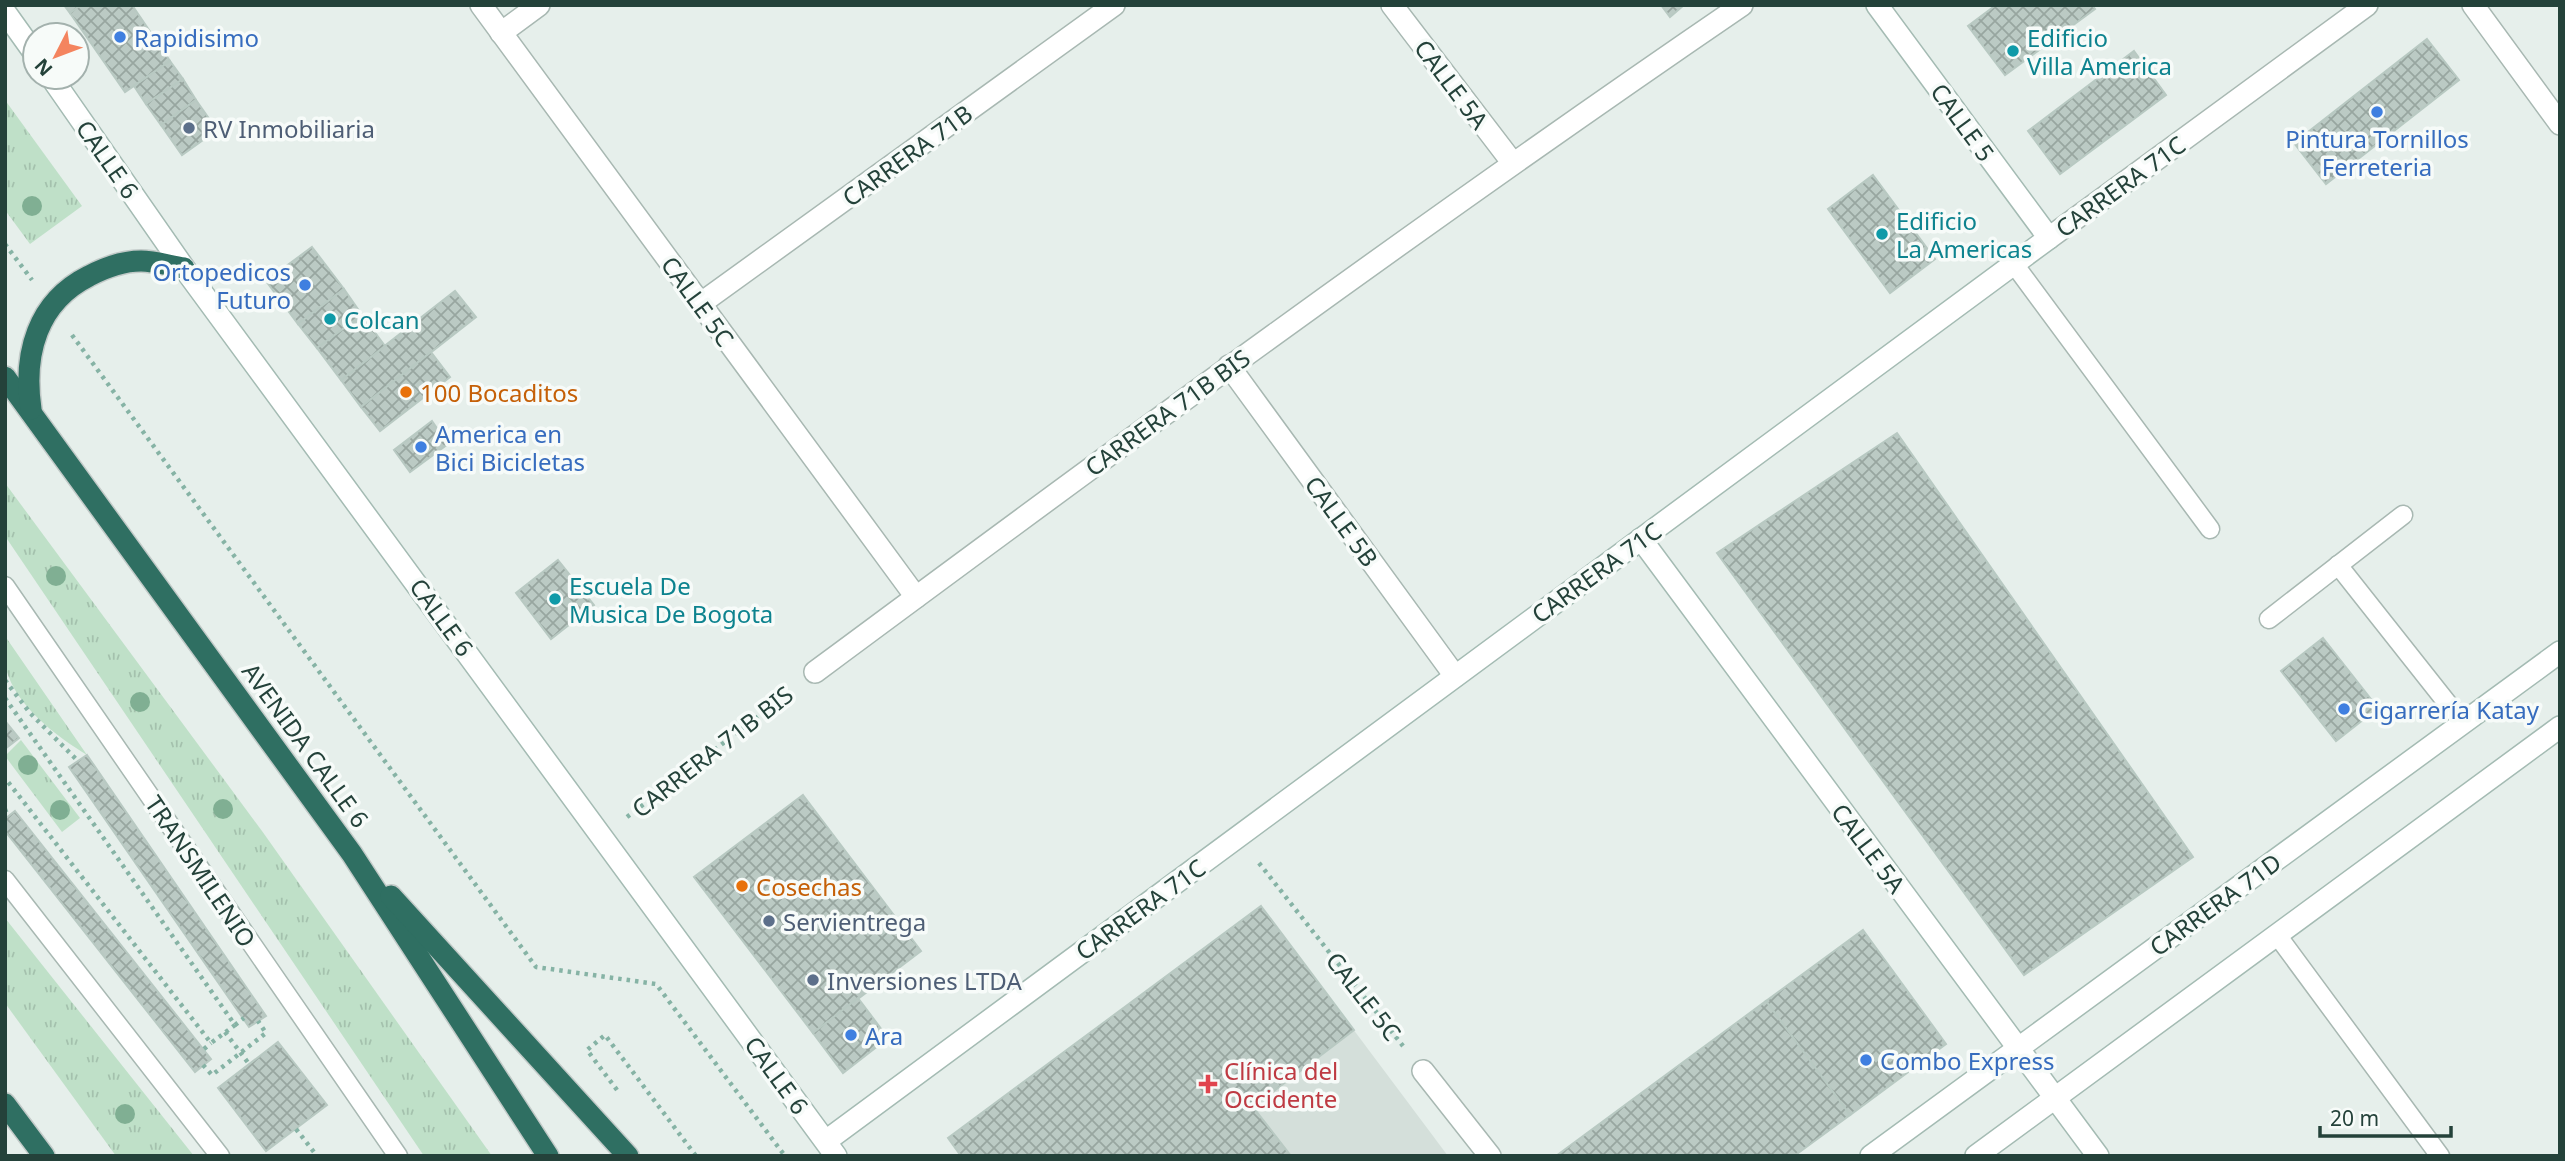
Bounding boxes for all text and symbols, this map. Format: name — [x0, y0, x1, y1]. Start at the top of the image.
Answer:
north arrow — [21, 21, 91, 91]
place label: Rapidisimo — [134, 21, 259, 54]
place label: Edificio Villa America — [2027, 21, 2172, 82]
marker: Rapidisimo — [112, 29, 128, 45]
street label: CALLE 5A — [1407, 32, 1497, 136]
marker: Edificio Villa America — [2005, 43, 2021, 59]
text: N — [29, 53, 58, 82]
street label: CALLE 5 — [1924, 76, 2002, 168]
street label: CARRERA 71B — [835, 97, 979, 213]
marker: Pintura Tornillos Ferreteria — [2369, 104, 2385, 120]
place label: RV Inmobiliaria — [203, 112, 375, 145]
street label: CALLE 6 — [69, 113, 147, 205]
marker: RV Inmobiliaria — [181, 120, 197, 136]
place label: Pintura Tornillos Ferreteria — [2285, 122, 2469, 183]
street label: CARRERA 71C — [2048, 128, 2192, 244]
place label: Edificio La Americas — [1896, 204, 2032, 265]
marker: Edificio La Americas — [1874, 226, 1890, 242]
street label: CALLE 5C — [654, 249, 742, 353]
place label: Ortopedicos Futuro — [152, 255, 291, 316]
marker: Ortopedicos Futuro — [297, 277, 313, 293]
place label: Colcan — [344, 303, 420, 336]
marker: Colcan — [322, 311, 338, 327]
street label: CARRERA 71B BIS — [1078, 341, 1256, 483]
place label: 100 Bocaditos — [420, 376, 578, 409]
marker: 100 Bocaditos — [398, 384, 414, 400]
place label: America en Bici Bicicletas — [435, 417, 585, 478]
marker: America en Bici Bicicletas — [413, 439, 429, 455]
street label: CALLE 5B — [1298, 469, 1386, 573]
street label: CARRERA 71C — [1524, 514, 1668, 630]
place label: Escuela De Musica De Bogota — [569, 569, 773, 630]
street label: CALLE 6 — [403, 571, 481, 663]
marker: Escuela De Musica De Bogota — [547, 591, 563, 607]
street label: AVENIDA CALLE 6 — [235, 656, 377, 834]
street label: CARRERA 71B BIS — [624, 678, 800, 824]
place label: Cigarrería Katay — [2358, 693, 2540, 726]
marker: Cigarrería Katay — [2336, 701, 2352, 717]
street label: TRANSMILENIO — [138, 789, 264, 953]
street label: CALLE 5A — [1824, 796, 1914, 900]
street label: CARRERA 71D — [2143, 845, 2287, 963]
street label: CARRERA 71C — [1068, 851, 1212, 967]
place label: Cosechas — [756, 870, 862, 903]
marker: Cosechas — [734, 878, 750, 894]
place label: Servientrega — [783, 905, 926, 938]
marker: Servientrega — [761, 913, 777, 929]
street label: CALLE 5C — [1319, 945, 1409, 1047]
place label: Inversiones LTDA — [827, 964, 1022, 997]
marker: Inversiones LTDA — [805, 972, 821, 988]
place label: Ara — [865, 1019, 903, 1052]
marker: Ara — [843, 1027, 859, 1043]
street label: CALLE 6 — [738, 1029, 816, 1121]
place label: Combo Express — [1880, 1044, 2054, 1077]
marker: Combo Express — [1858, 1052, 1874, 1068]
place label: Clínica del Occidente — [1224, 1054, 1338, 1115]
marker: Clínica del Occidente — [1198, 1074, 1218, 1094]
scale bar — [2320, 1094, 2451, 1138]
text: 20 m — [2330, 1104, 2379, 1132]

